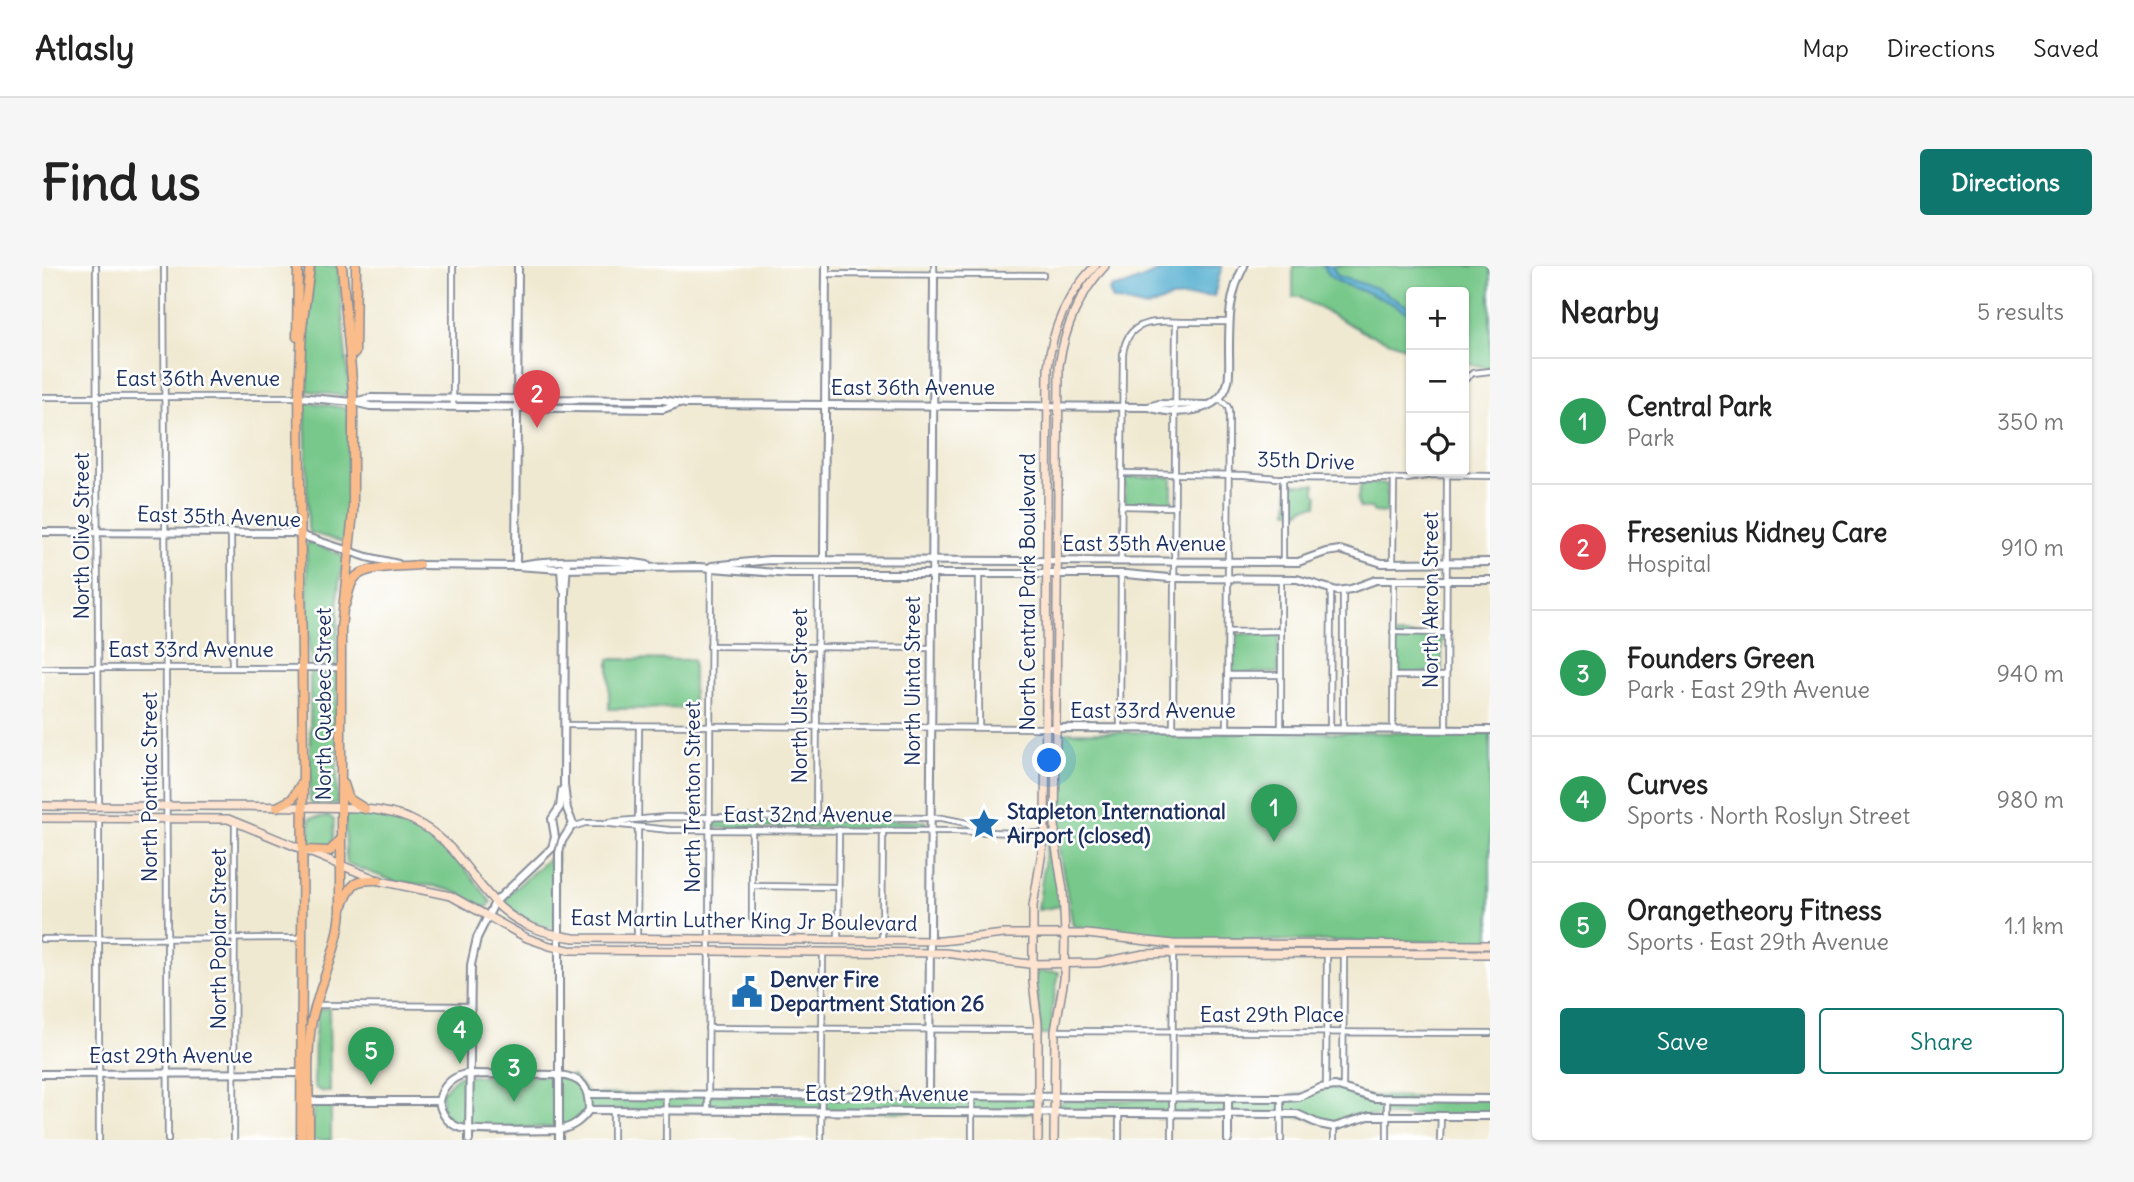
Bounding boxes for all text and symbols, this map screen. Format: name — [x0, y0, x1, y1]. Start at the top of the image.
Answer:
text: Atlasly — [35, 27, 134, 69]
text: Map — [1802, 33, 1849, 63]
text: Directions — [1887, 33, 1995, 63]
text: Saved — [2033, 33, 2099, 63]
button: Directions — [1920, 149, 2092, 215]
text: Find us — [42, 152, 200, 213]
map controls — [1406, 287, 1469, 476]
button: + — [1406, 287, 1469, 350]
text: Nearby — [1560, 293, 1660, 331]
text: 5 results — [1977, 297, 2064, 326]
button: − — [1406, 350, 1469, 413]
street label: East 36th Avenue — [116, 365, 280, 392]
pin: 2 — [514, 370, 560, 428]
street label: East 36th Avenue — [831, 374, 995, 401]
text: Central Park — [1627, 390, 1772, 423]
text: 1 — [1578, 407, 1588, 436]
text: 350 m — [1997, 407, 2064, 436]
button: locate — [1406, 413, 1469, 476]
text: Park — [1627, 423, 1675, 452]
street label: 35th Drive — [1257, 445, 1355, 476]
street label: North Olive Street — [68, 452, 95, 620]
street label: North Central Park Boulevard — [1014, 453, 1041, 731]
street label: East 35th Avenue — [136, 500, 302, 533]
street label: North Akron Street — [1417, 512, 1444, 688]
text: Fresenius Kidney Care — [1627, 516, 1887, 549]
street label: East 35th Avenue — [1062, 530, 1226, 557]
text: 2 — [1577, 533, 1589, 562]
text: 910 m — [2001, 533, 2064, 562]
text: Hospital — [1627, 549, 1711, 578]
street label: North Uinta Street — [899, 596, 926, 766]
street label: North Quebec Street — [310, 608, 337, 800]
street label: North Ulster Street — [786, 608, 813, 784]
street label: East 33rd Avenue — [108, 636, 274, 663]
text: Founders Green — [1627, 642, 1815, 675]
text: 3 — [1576, 659, 1590, 688]
text: 940 m — [1997, 659, 2064, 688]
text: Park · East 29th Avenue — [1627, 675, 1870, 704]
street label: North Pontiac Street — [136, 692, 163, 882]
street label: East 33rd Avenue — [1070, 697, 1236, 724]
street label: North Trenton Street — [679, 701, 706, 893]
your location — [1032, 743, 1066, 777]
text: Curves — [1627, 768, 1708, 801]
pin: 1 — [1251, 784, 1297, 842]
text: 4 — [1576, 785, 1590, 814]
text: 980 m — [1997, 785, 2064, 814]
place label: Stapleton International Airport (closed) — [1007, 798, 1226, 849]
street label: East 32nd Avenue — [724, 801, 893, 828]
text: Sports · North Roslyn Street — [1627, 801, 1910, 830]
place icon: Stapleton International Airport (closed) — [967, 807, 1001, 841]
street label: North Poplar Street — [205, 848, 232, 1030]
text: Orangetheory Fitness — [1627, 894, 1882, 927]
street label: East Martin Luther King Jr Boulevard — [570, 904, 918, 937]
text: 5 — [1576, 911, 1590, 940]
text: 1.1 km — [2005, 911, 2064, 940]
text: Sports · East 29th Avenue — [1627, 927, 1889, 956]
place label: Denver Fire Department Station 26 — [770, 966, 984, 1017]
public building icon: Denver Fire Department Station 26 — [730, 975, 764, 1009]
street label: East 29th Place — [1200, 1001, 1344, 1028]
pin: 4 — [437, 1006, 483, 1064]
button: Save — [1560, 1008, 1805, 1074]
button: Share — [1819, 1008, 2064, 1074]
pin: 5 — [348, 1027, 394, 1085]
street label: East 29th Avenue — [89, 1042, 253, 1069]
pin: 3 — [491, 1044, 537, 1102]
street label: East 29th Avenue — [805, 1080, 969, 1107]

